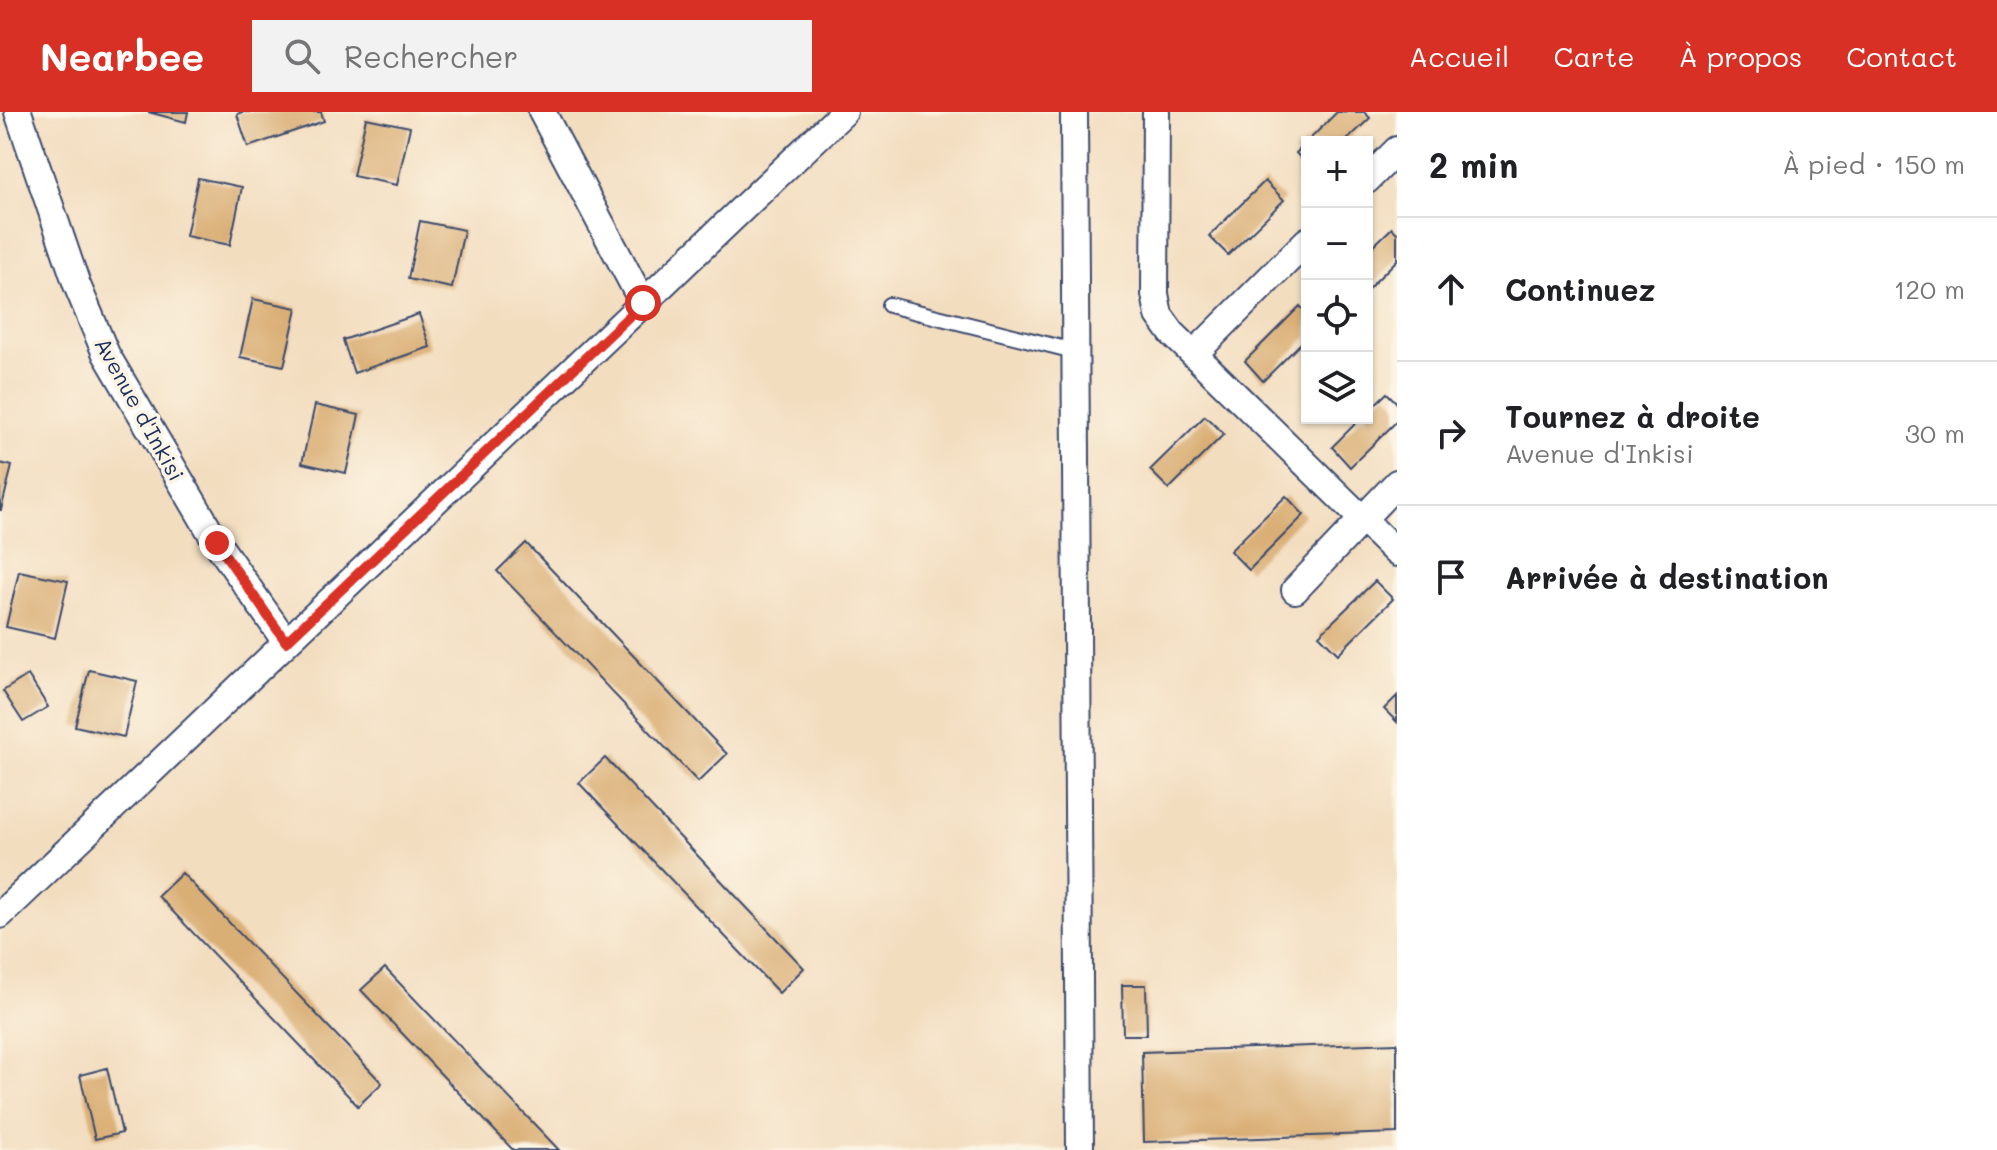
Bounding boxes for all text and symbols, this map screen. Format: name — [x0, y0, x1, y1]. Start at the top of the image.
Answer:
search box — [252, 20, 812, 92]
text: Nearbee — [40, 31, 204, 81]
icon: search — [280, 34, 324, 78]
text: Rechercher — [344, 36, 518, 76]
text: Accueil — [1409, 38, 1509, 74]
text: Carte — [1553, 38, 1635, 74]
text: À propos — [1679, 38, 1802, 74]
text: Contact — [1846, 38, 1957, 74]
map controls — [1301, 136, 1373, 424]
button: + — [1301, 136, 1373, 208]
text: 2 min — [1429, 142, 1518, 187]
text: À pied · 150 m — [1782, 147, 1965, 181]
button: − — [1301, 208, 1373, 280]
icon: ahead — [1429, 267, 1473, 311]
text: Continuez — [1505, 269, 1655, 309]
text: 120 m — [1894, 272, 1965, 306]
button: locate — [1301, 280, 1373, 352]
route start — [625, 285, 661, 321]
street label: Avenue d'Inkisi — [89, 332, 191, 486]
button: layers — [1301, 352, 1373, 424]
text: Tournez à droite — [1505, 396, 1760, 436]
icon: right — [1429, 411, 1473, 455]
text: 30 m — [1905, 416, 1965, 450]
text: Avenue d'Inkisi — [1505, 436, 1694, 470]
route end — [199, 525, 235, 561]
icon: arrive — [1429, 555, 1473, 599]
text: Arrivée à destination — [1505, 557, 1828, 597]

